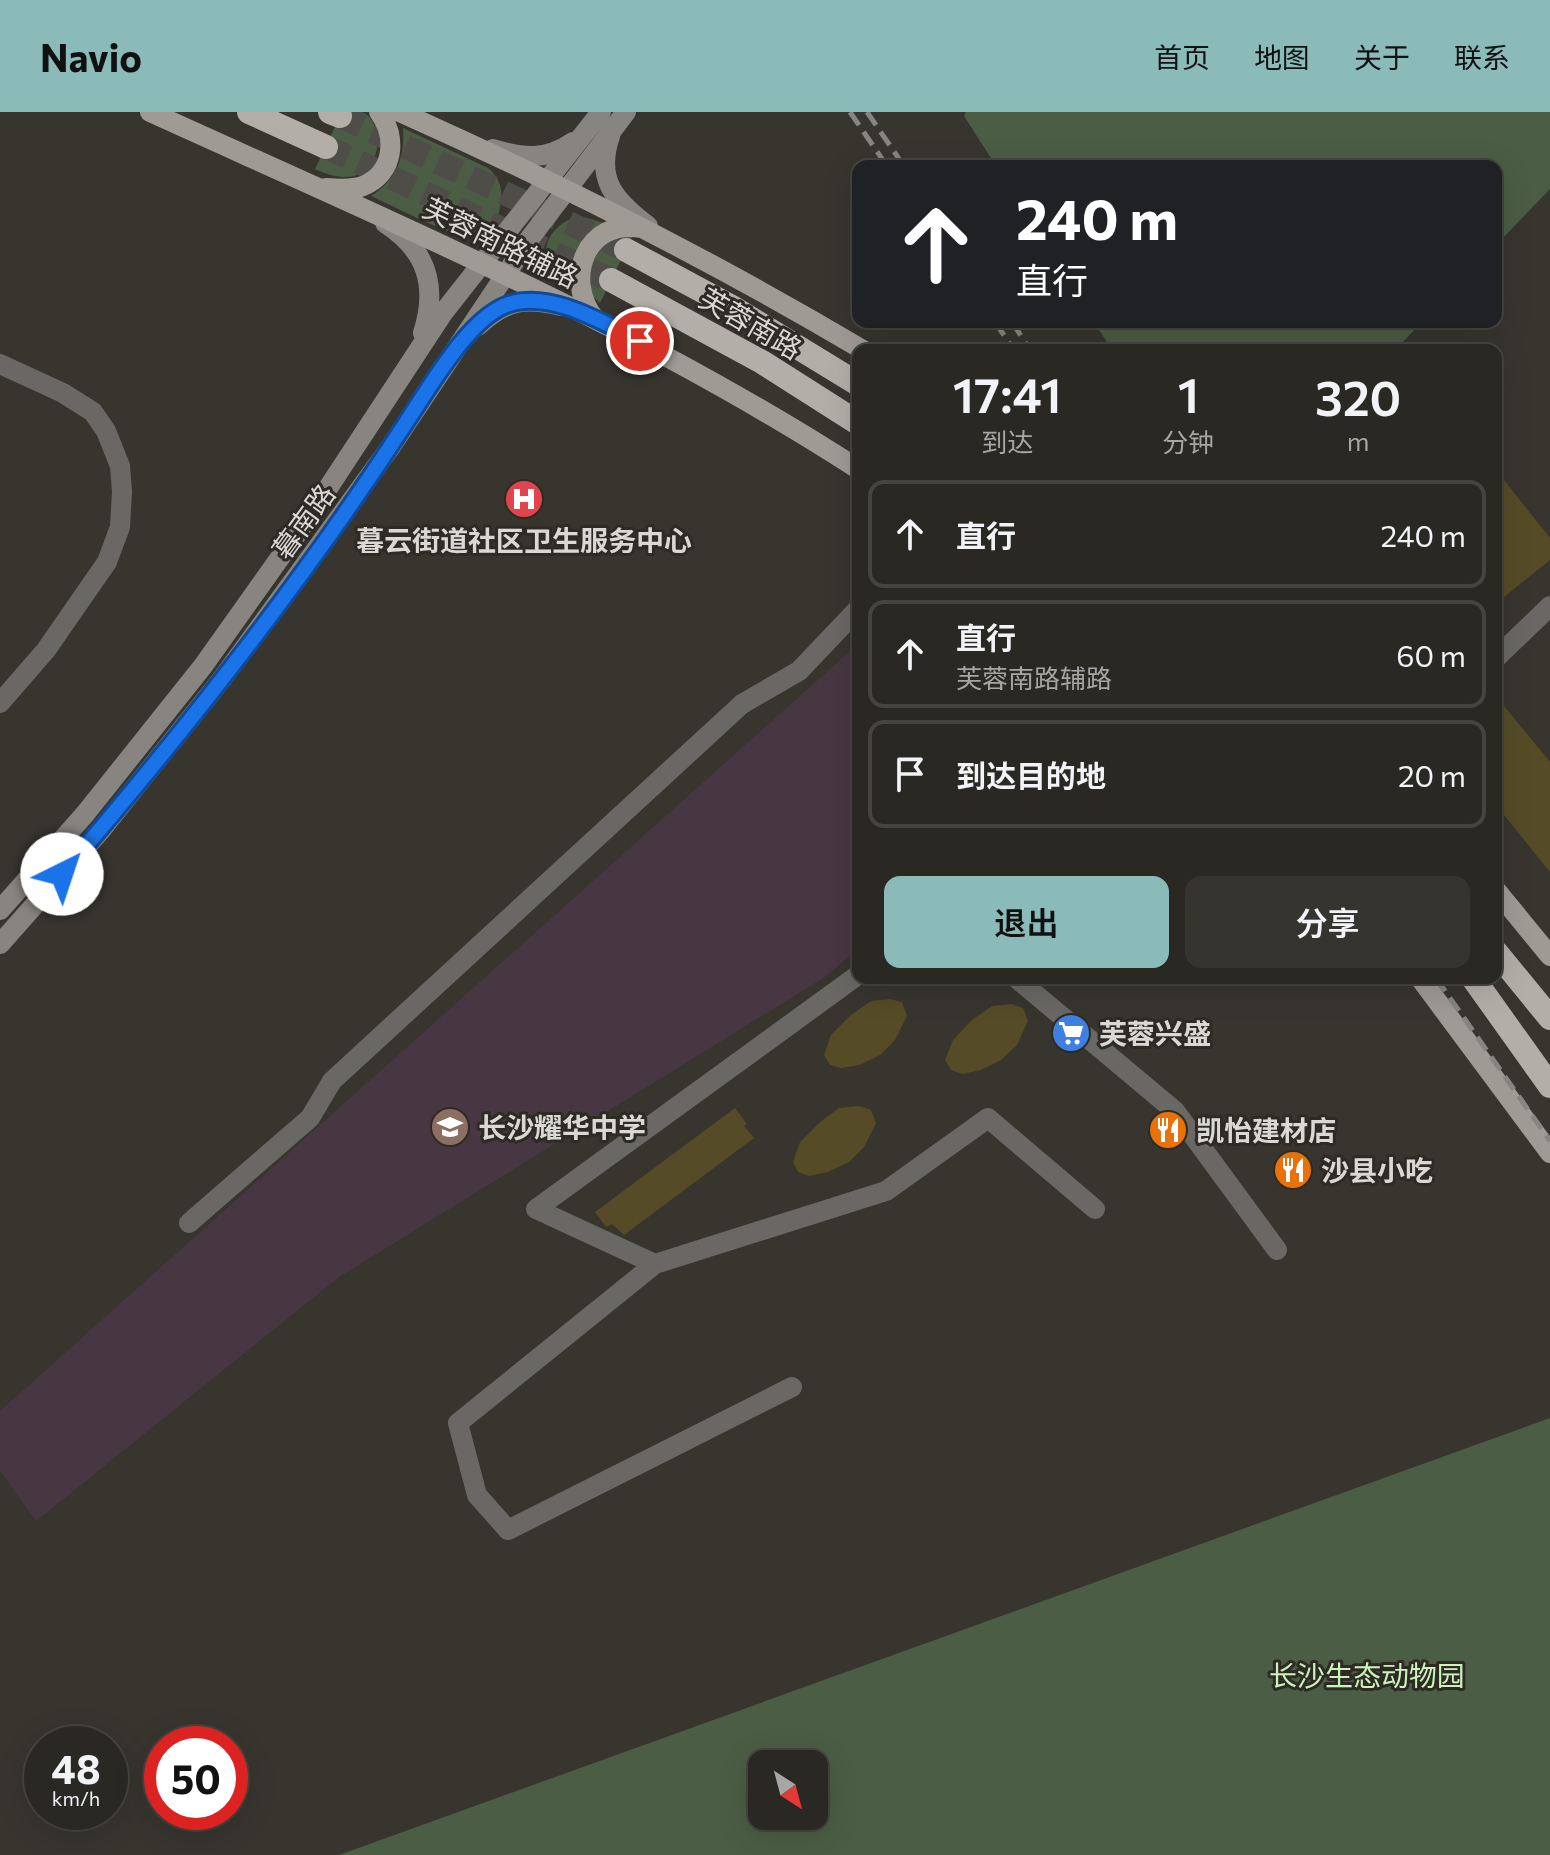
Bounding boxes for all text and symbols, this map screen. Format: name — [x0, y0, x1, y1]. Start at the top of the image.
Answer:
text: Navio — [40, 33, 142, 80]
text: 首页 — [1154, 40, 1210, 74]
text: 地图 — [1254, 40, 1310, 74]
text: 关于 — [1354, 40, 1410, 74]
text: 联系 — [1454, 40, 1510, 74]
text: 240 m — [1016, 183, 1178, 252]
street label: 芙蓉南路辅路 — [418, 190, 584, 294]
icon: ahead — [884, 192, 988, 296]
text: 直行 — [1016, 257, 1088, 301]
street label: 芙蓉南路 — [694, 280, 808, 366]
pin — [606, 307, 674, 375]
icon: arrive — [618, 319, 662, 363]
text: 17:41 — [953, 364, 1062, 423]
text: 1 — [1178, 364, 1199, 423]
text: 320 — [1315, 367, 1401, 426]
text: m — [1347, 425, 1369, 456]
text: 到达 — [981, 426, 1033, 457]
text: 分钟 — [1162, 426, 1214, 457]
street label: 暮南路 — [265, 477, 341, 565]
hospital icon: 暮云街道社区卫生服务中心 — [503, 478, 545, 520]
icon: ahead — [888, 512, 932, 556]
text: 直行 — [956, 516, 1016, 553]
text: 240 m — [1380, 516, 1466, 553]
place label: 暮云街道社区卫生服务中心 — [356, 523, 692, 557]
text: 直行 — [956, 618, 1016, 655]
icon: ahead — [888, 632, 932, 676]
text: 60 m — [1396, 636, 1466, 673]
text: 芙蓉南路辅路 — [956, 662, 1112, 693]
icon: arrive — [888, 752, 932, 796]
text: 到达目的地 — [956, 756, 1106, 793]
text: 20 m — [1398, 756, 1466, 793]
position arrow — [20.0, 832, 104.0, 916]
button: 退出 — [884, 876, 1169, 968]
button: 分享 — [1185, 876, 1470, 968]
supermarket icon: 芙蓉兴盛 — [1050, 1012, 1092, 1054]
place label: 芙蓉兴盛 — [1099, 1016, 1211, 1050]
school or university icon: 长沙耀华中学 — [429, 1106, 471, 1148]
restaurant icon: 凯怡建材店 — [1147, 1109, 1189, 1151]
place label: 长沙耀华中学 — [478, 1110, 646, 1144]
place label: 凯怡建材店 — [1196, 1113, 1336, 1147]
restaurant icon: 沙县小吃 — [1272, 1149, 1314, 1191]
place label: 沙县小吃 — [1321, 1153, 1433, 1187]
park label: 长沙生态动物园 — [1269, 1658, 1465, 1692]
speed limit sign: 50 — [144, 1726, 248, 1830]
text: 48 — [51, 1743, 101, 1792]
north arrow — [748, 1750, 828, 1830]
map controls — [748, 1750, 828, 1830]
text: km/h — [52, 1786, 100, 1810]

